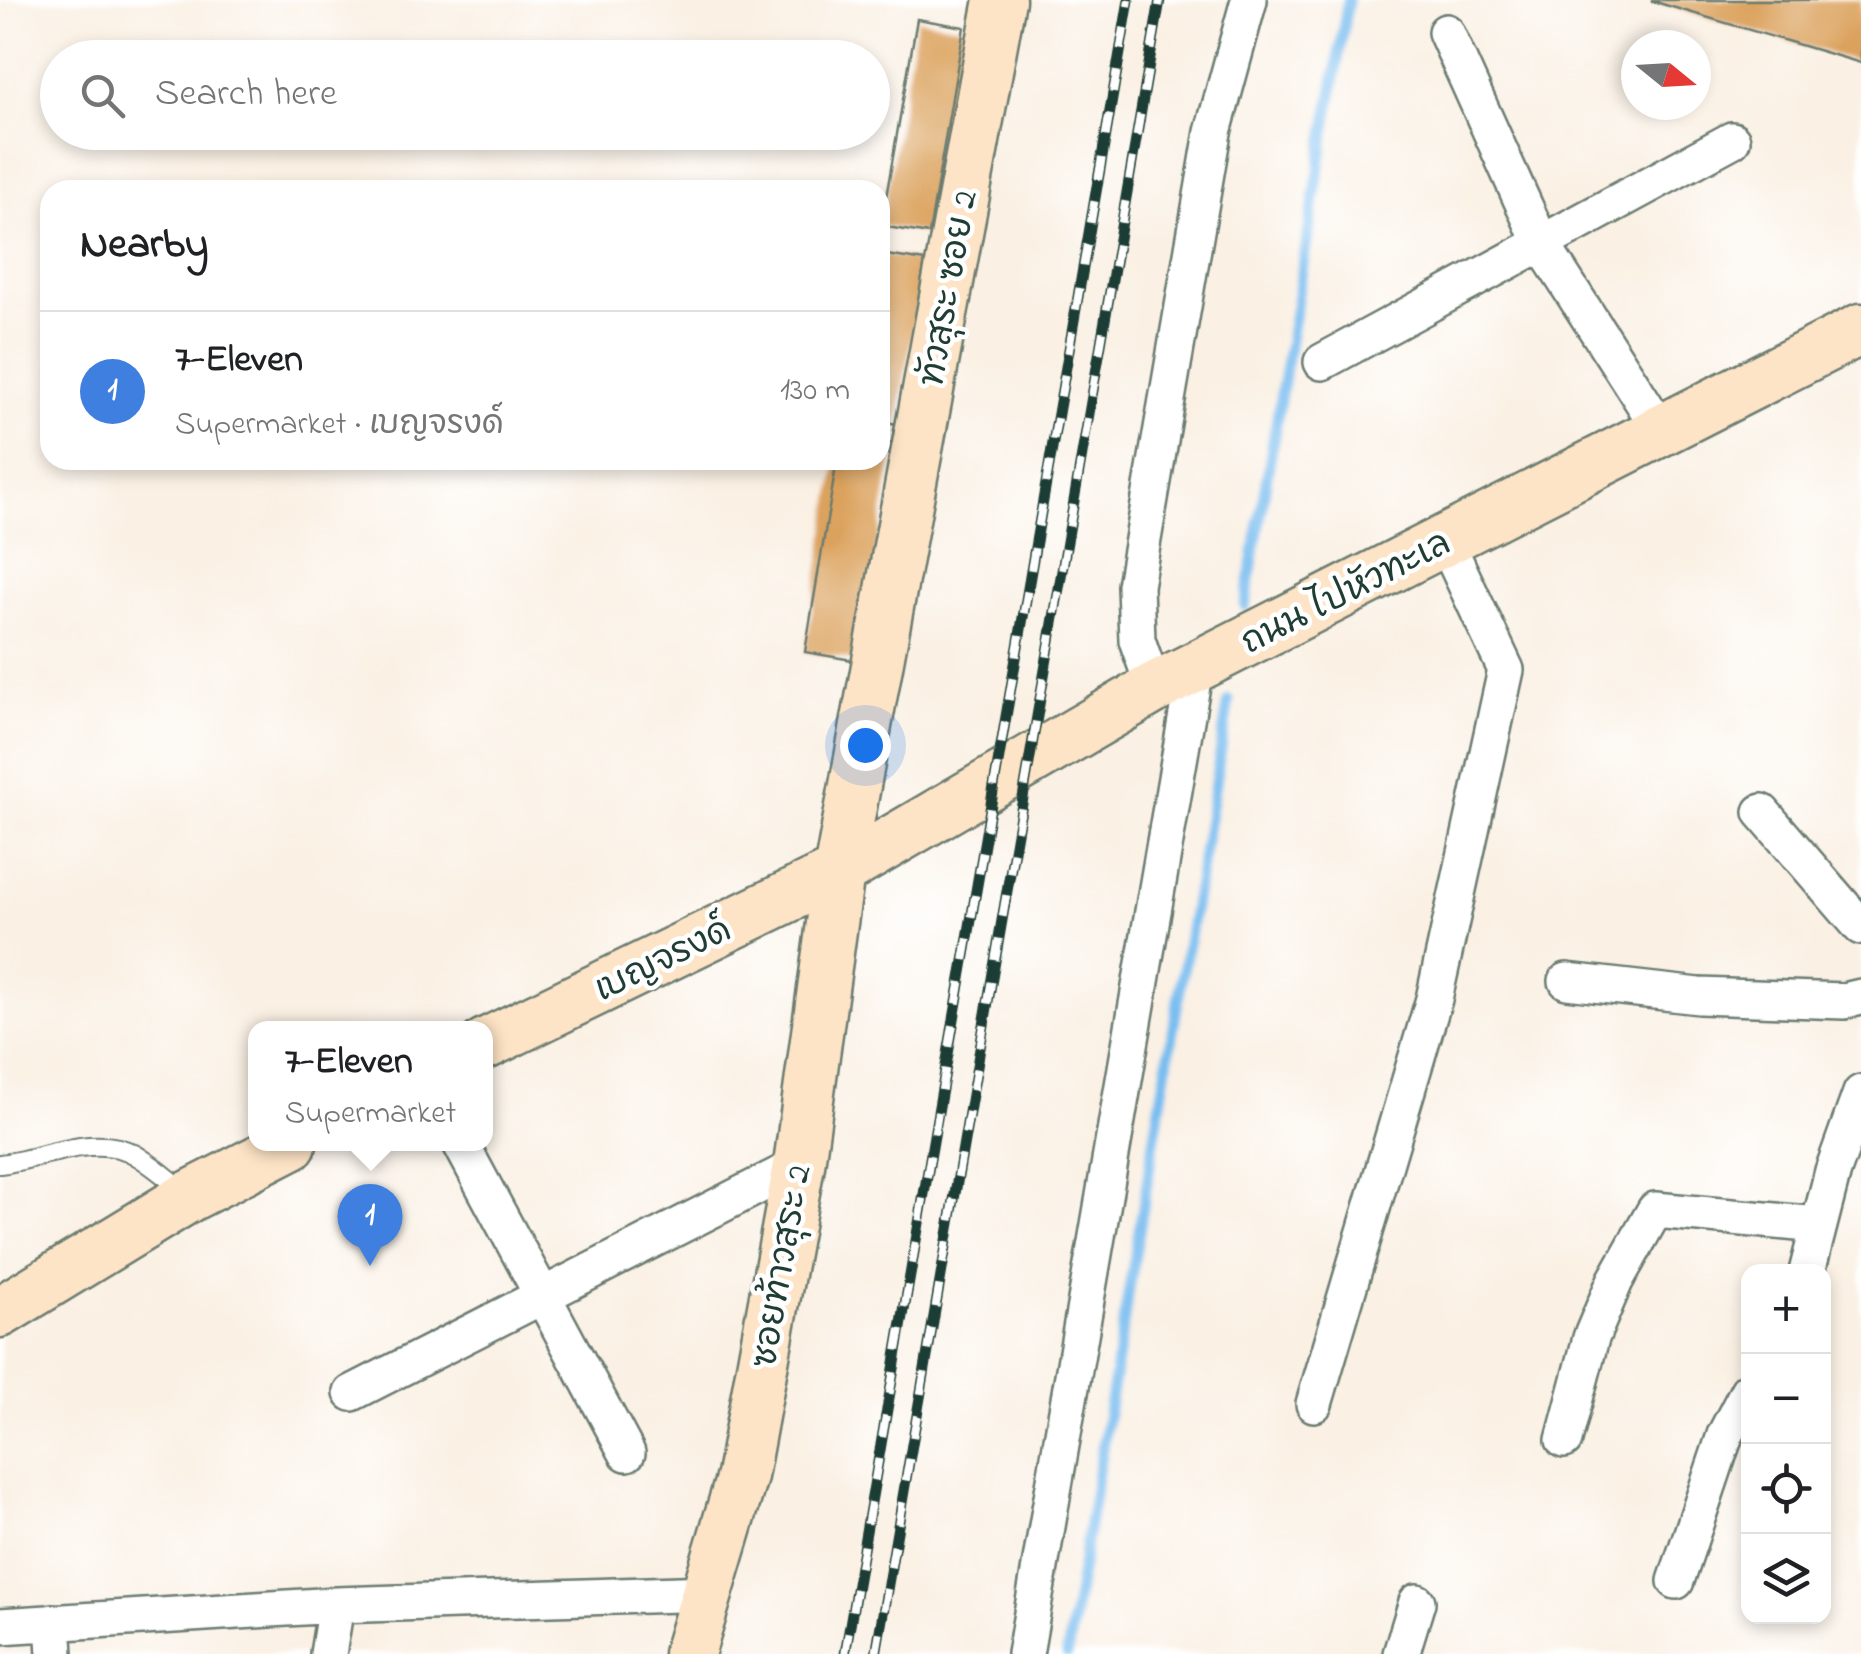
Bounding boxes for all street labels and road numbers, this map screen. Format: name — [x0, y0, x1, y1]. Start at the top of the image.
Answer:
street label: ทัวสุระ ซอย 2 — [908, 187, 993, 391]
street label: ถนน ไปหัวทะเล — [1232, 518, 1460, 669]
street label: เบญจรงด์ — [586, 905, 741, 1016]
street label: ซอยท้าวสุระ 2 — [739, 1161, 826, 1372]

